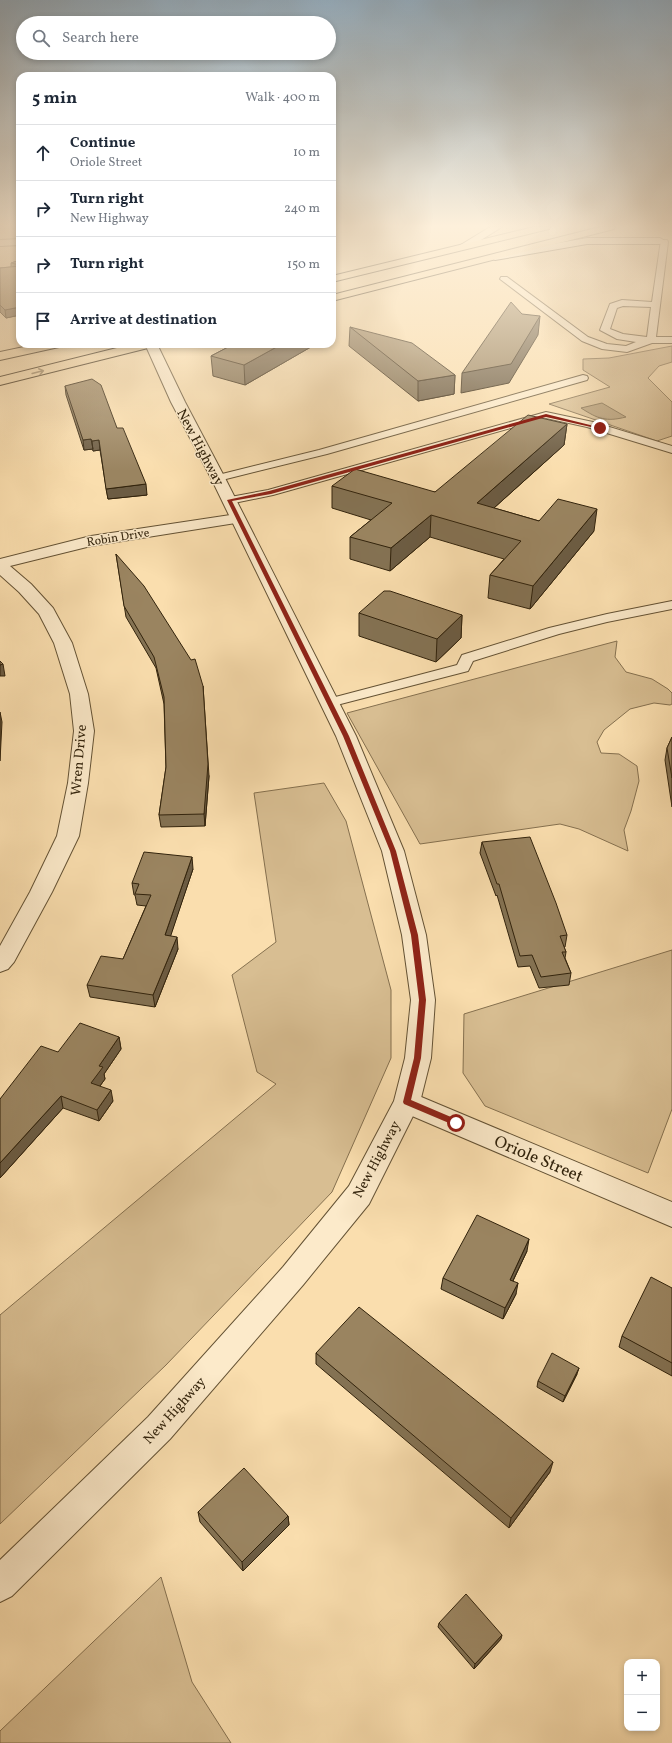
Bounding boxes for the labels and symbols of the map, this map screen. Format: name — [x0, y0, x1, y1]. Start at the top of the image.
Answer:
one-way arrow — [31, 367, 44, 375]
street label: New Highway — [171, 406, 228, 490]
route end — [591, 419, 609, 437]
street label: Robin Drive — [86, 525, 151, 551]
street label: Wren Drive — [67, 723, 92, 796]
route start — [447, 1114, 465, 1132]
street label: New Highway — [349, 1117, 406, 1202]
street label: Oriole Street — [490, 1130, 586, 1188]
street label: New Highway — [140, 1373, 211, 1449]

